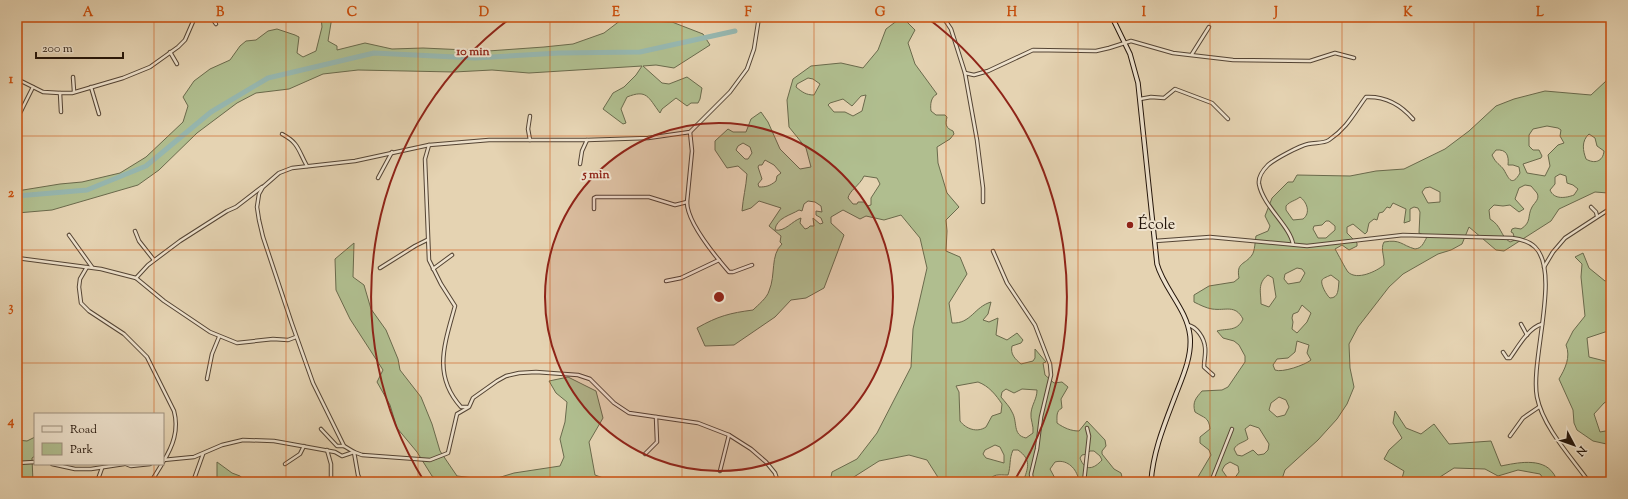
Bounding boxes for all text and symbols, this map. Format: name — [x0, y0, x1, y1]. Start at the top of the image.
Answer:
text: A — [83, 4, 94, 22]
text: B — [216, 4, 225, 22]
text: C — [347, 4, 357, 22]
text: D — [479, 4, 489, 22]
text: E — [612, 4, 620, 22]
text: F — [744, 4, 752, 22]
text: G — [875, 4, 886, 22]
text: H — [1007, 4, 1018, 22]
text: I — [1142, 4, 1147, 22]
text: J — [1273, 4, 1278, 22]
text: K — [1403, 4, 1413, 22]
text: L — [1536, 4, 1544, 22]
scale bar — [36, 34, 123, 60]
text: 200 m — [42, 40, 73, 58]
text: 10 min — [455, 43, 491, 61]
text: 1 — [9, 71, 14, 89]
text: 5 min — [581, 166, 610, 184]
text: 2 — [8, 185, 15, 203]
place label: École — [1138, 214, 1175, 237]
marker: École — [1125, 220, 1135, 230]
centre of rings — [712, 290, 726, 304]
text: 3 — [8, 299, 14, 317]
text: 4 — [7, 413, 15, 431]
legend — [34, 413, 164, 465]
text: Road — [70, 421, 97, 439]
north arrow — [1554, 425, 1594, 465]
text: Park — [70, 441, 93, 459]
text: N — [1572, 442, 1590, 460]

